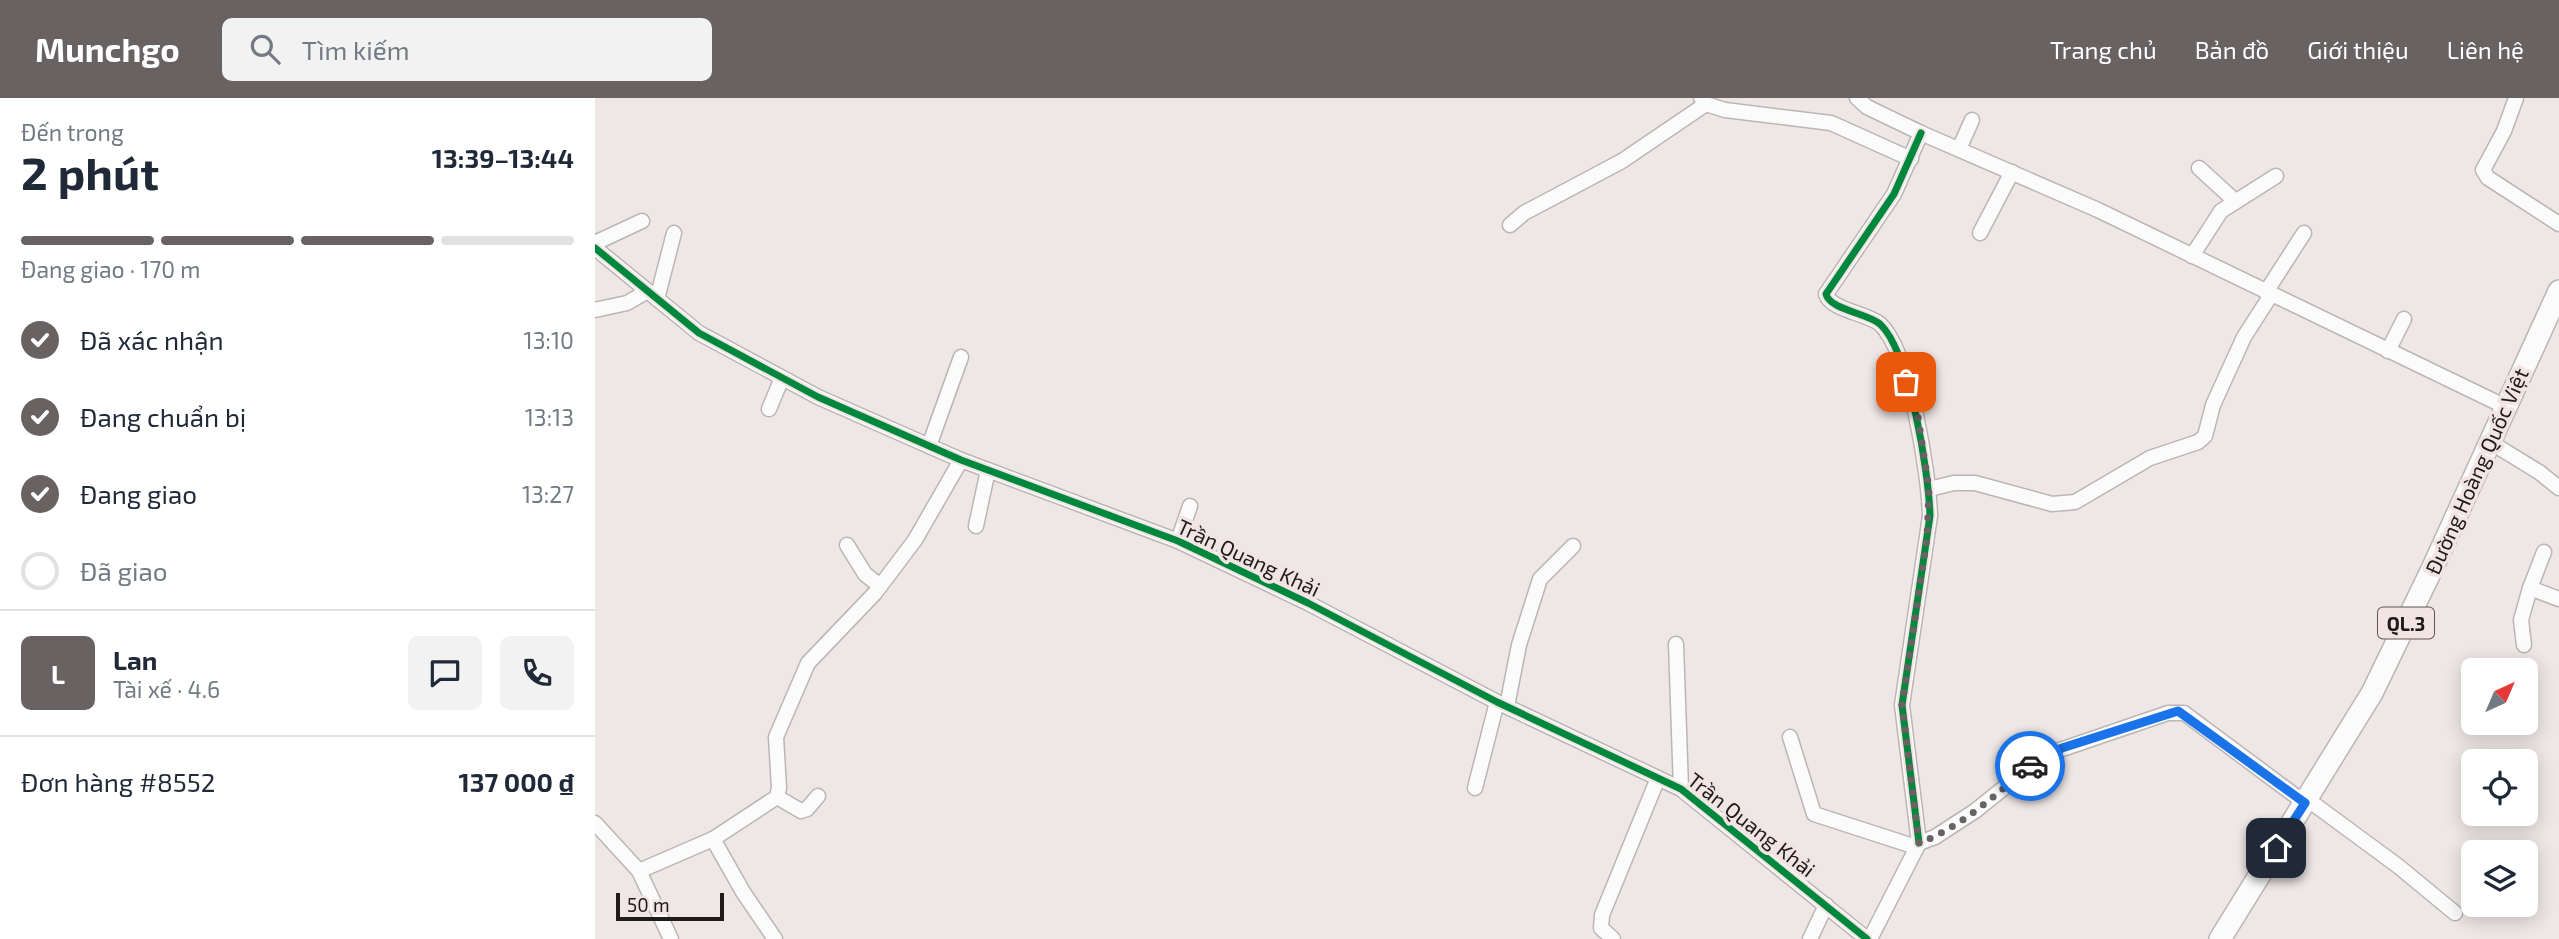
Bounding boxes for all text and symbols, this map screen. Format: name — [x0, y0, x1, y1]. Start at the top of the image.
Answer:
search box — [222, 18, 712, 81]
text: Munchgo — [35, 29, 180, 69]
icon: search — [246, 30, 284, 68]
text: Tìm kiếm — [302, 34, 409, 65]
text: Trang chủ — [2050, 35, 2157, 64]
text: Bản đồ — [2195, 35, 2269, 64]
text: Giới thiệu — [2307, 35, 2409, 64]
text: Liên hệ — [2447, 35, 2524, 64]
text: Đến trong — [21, 118, 124, 146]
text: 13:39–13:44 — [432, 142, 574, 173]
text: 2 phút — [21, 144, 159, 199]
text: Đang giao · 170 m — [21, 255, 200, 283]
icon: check — [21, 321, 59, 359]
text: Đã xác nhận — [80, 324, 224, 355]
text: 13:10 — [524, 326, 574, 354]
pin — [1876, 352, 1936, 412]
icon: bag — [1887, 363, 1925, 401]
street label: Đường Hoàng Quốc Việt — [2419, 364, 2534, 578]
icon: check — [21, 398, 59, 436]
text: Đang chuẩn bị — [80, 401, 246, 432]
text: 13:13 — [525, 403, 574, 431]
icon: check — [21, 475, 59, 513]
text: Đang giao — [80, 478, 197, 509]
text: 13:27 — [522, 480, 574, 508]
street label: Trần Quang Khải — [1173, 513, 1324, 602]
text: Đã giao — [80, 555, 167, 586]
road number: QL.3 — [2378, 608, 2434, 638]
button: chat — [408, 636, 482, 710]
button: phone — [500, 636, 574, 710]
text: Lan — [113, 644, 157, 675]
text: L — [51, 658, 65, 689]
north arrow — [2461, 658, 2537, 735]
map controls — [2461, 658, 2538, 917]
text: Tài xế · 4.6 — [113, 675, 220, 703]
courier — [1995, 731, 2065, 801]
icon: car — [2011, 747, 2049, 785]
button: locate — [2461, 749, 2538, 826]
text: Đơn hàng #8552 — [21, 766, 215, 797]
text: 137 000 ₫ — [458, 766, 574, 797]
street label: Trần Quang Khải — [1683, 767, 1821, 882]
pin — [2246, 818, 2306, 878]
icon: home — [2257, 829, 2295, 867]
button: layers — [2461, 840, 2538, 917]
scale bar — [616, 890, 725, 922]
text: 50 m — [627, 893, 670, 916]

